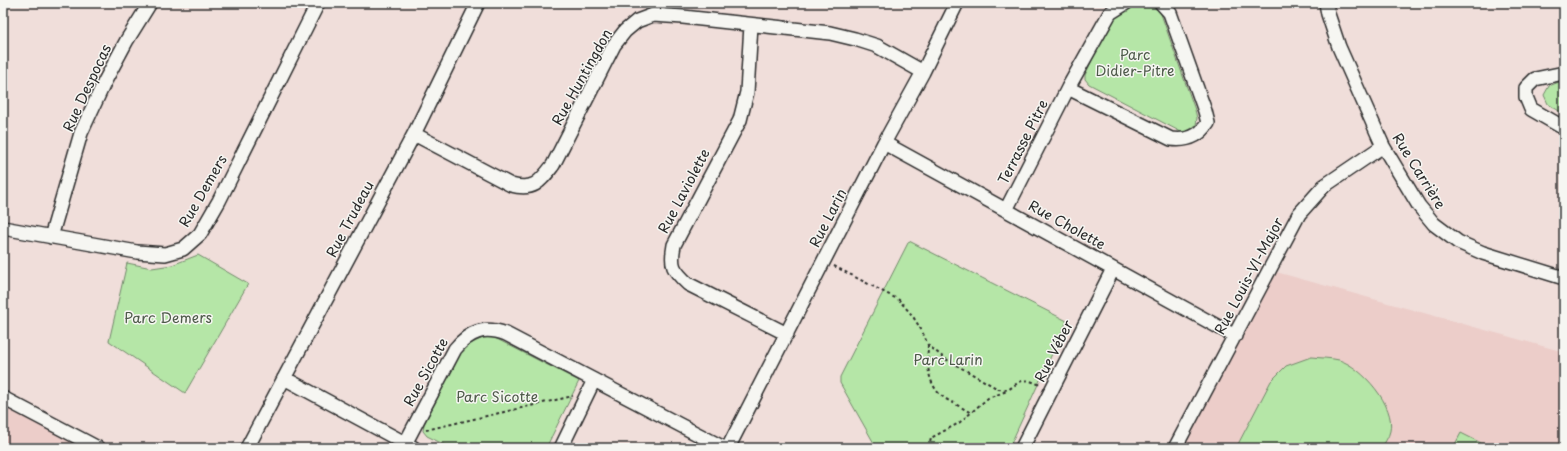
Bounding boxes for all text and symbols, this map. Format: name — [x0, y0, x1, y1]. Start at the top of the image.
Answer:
street label: Rue Huntingdon — [546, 25, 617, 129]
street label: Rue Despocas — [57, 41, 116, 135]
park label: Parc Didier-Pitre — [1096, 44, 1174, 81]
street label: Terrasse Pitre — [992, 96, 1053, 188]
street label: Rue Carrière — [1388, 129, 1451, 213]
street label: Rue Laviolette — [652, 145, 715, 237]
street label: Rue Demers — [173, 151, 232, 231]
street label: Rue Trudeau — [321, 177, 379, 261]
street label: Rue Larin — [804, 185, 851, 251]
street label: Rue Cholette — [1025, 195, 1110, 254]
street label: Rue Louis-VI-Major — [1209, 213, 1289, 338]
park label: Parc Demers — [124, 307, 212, 328]
street label: Rue Véber — [1029, 316, 1078, 385]
street label: Rue Sicotte — [398, 334, 453, 410]
park label: Parc Larin — [913, 349, 983, 370]
park label: Parc Sicotte — [456, 386, 538, 407]

